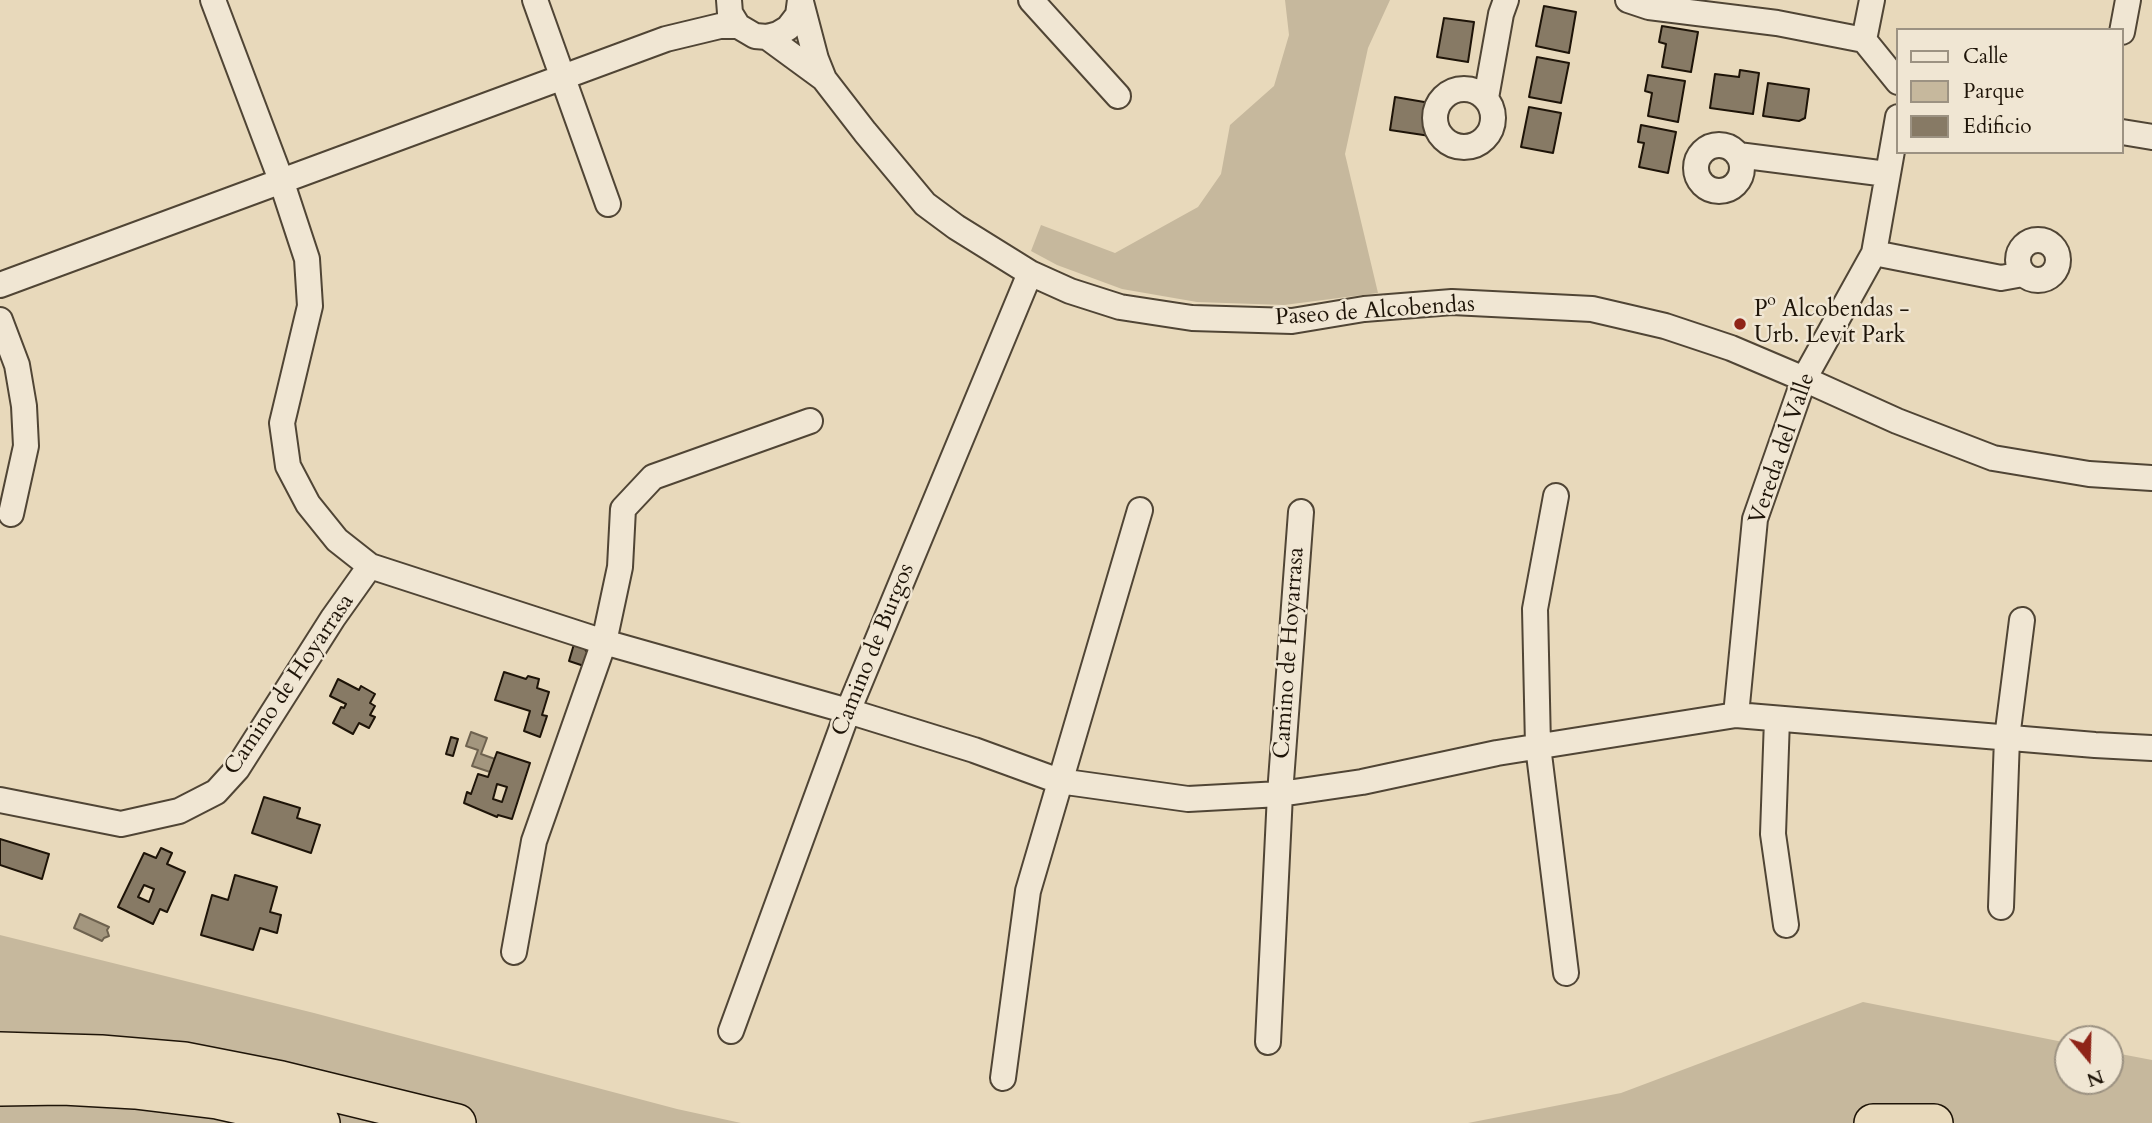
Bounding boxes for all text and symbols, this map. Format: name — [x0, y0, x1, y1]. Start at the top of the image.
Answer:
legend — [1896, 28, 2124, 154]
text: Calle — [1963, 42, 2008, 71]
text: Parque — [1963, 77, 2024, 106]
text: Edificio — [1963, 112, 2032, 141]
street label: Paseo de Alcobendas — [1274, 291, 1476, 333]
place label: Pº Alcobendas - Urb. Levit Park — [1754, 297, 1910, 351]
marker: Pº Alcobendas - Urb. Levit Park — [1732, 316, 1748, 332]
street label: Vereda del Valle — [1744, 370, 1822, 528]
street label: Camino de Hoyarrasa — [1269, 546, 1311, 760]
street label: Camino de Burgos — [827, 560, 921, 740]
street label: Camino de Hoyarrasa — [219, 589, 361, 781]
north arrow — [2054, 1025, 2124, 1095]
text: N — [2083, 1063, 2107, 1093]

